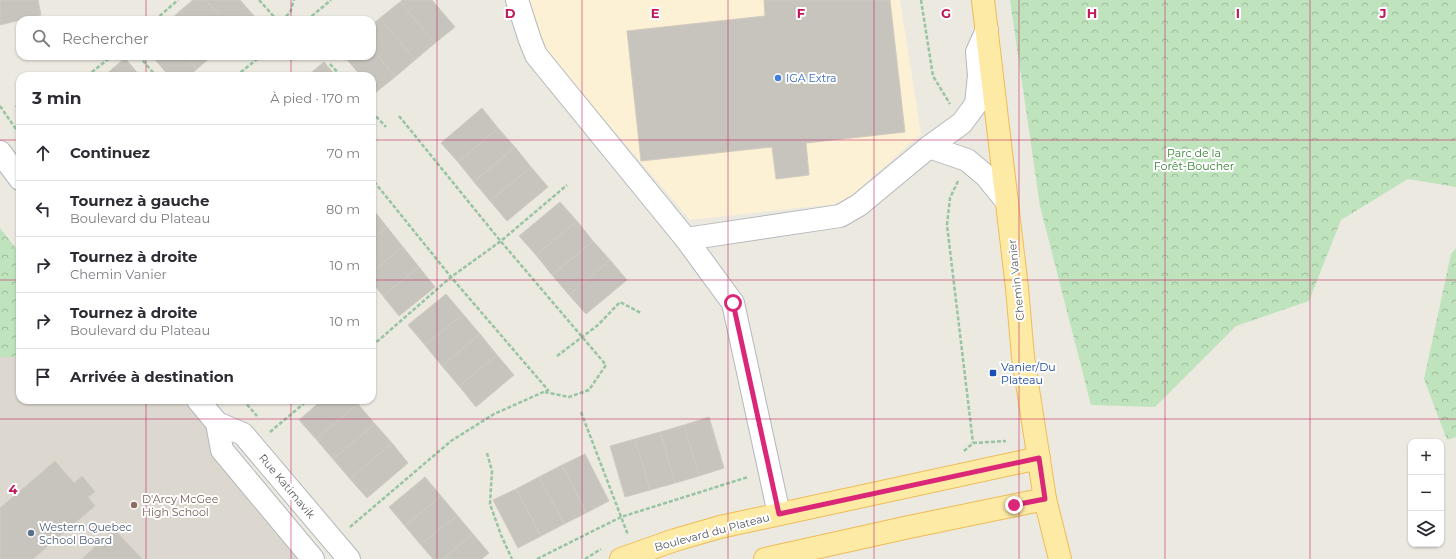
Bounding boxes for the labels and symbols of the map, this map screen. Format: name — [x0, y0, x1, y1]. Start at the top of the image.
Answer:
text: D — [505, 5, 516, 21]
text: E — [651, 5, 660, 21]
text: F — [797, 5, 805, 21]
text: G — [941, 5, 951, 21]
text: H — [1087, 5, 1097, 21]
text: I — [1236, 5, 1240, 21]
text: J — [1378, 5, 1387, 21]
place label: IGA Extra — [786, 71, 837, 85]
marker: IGA Extra — [773, 73, 783, 83]
park label: Parc de la Forêt-Boucher — [1154, 146, 1234, 173]
street label: Chemin Vanier — [1005, 239, 1027, 321]
route start — [724, 294, 742, 312]
place label: Vanier/Du Plateau — [1001, 360, 1056, 387]
marker: Vanier/Du Plateau — [988, 368, 998, 378]
street label: Rue Katimavik — [256, 451, 318, 521]
text: 4 — [9, 481, 18, 497]
place label: D'Arcy McGee High School — [142, 492, 219, 519]
route end — [1005, 496, 1023, 514]
marker: D'Arcy McGee High School — [129, 500, 139, 510]
street label: Boulevard du Plateau — [653, 510, 771, 554]
place label: Western Quebec School Board — [39, 520, 132, 547]
marker: Western Quebec School Board — [26, 528, 36, 538]

